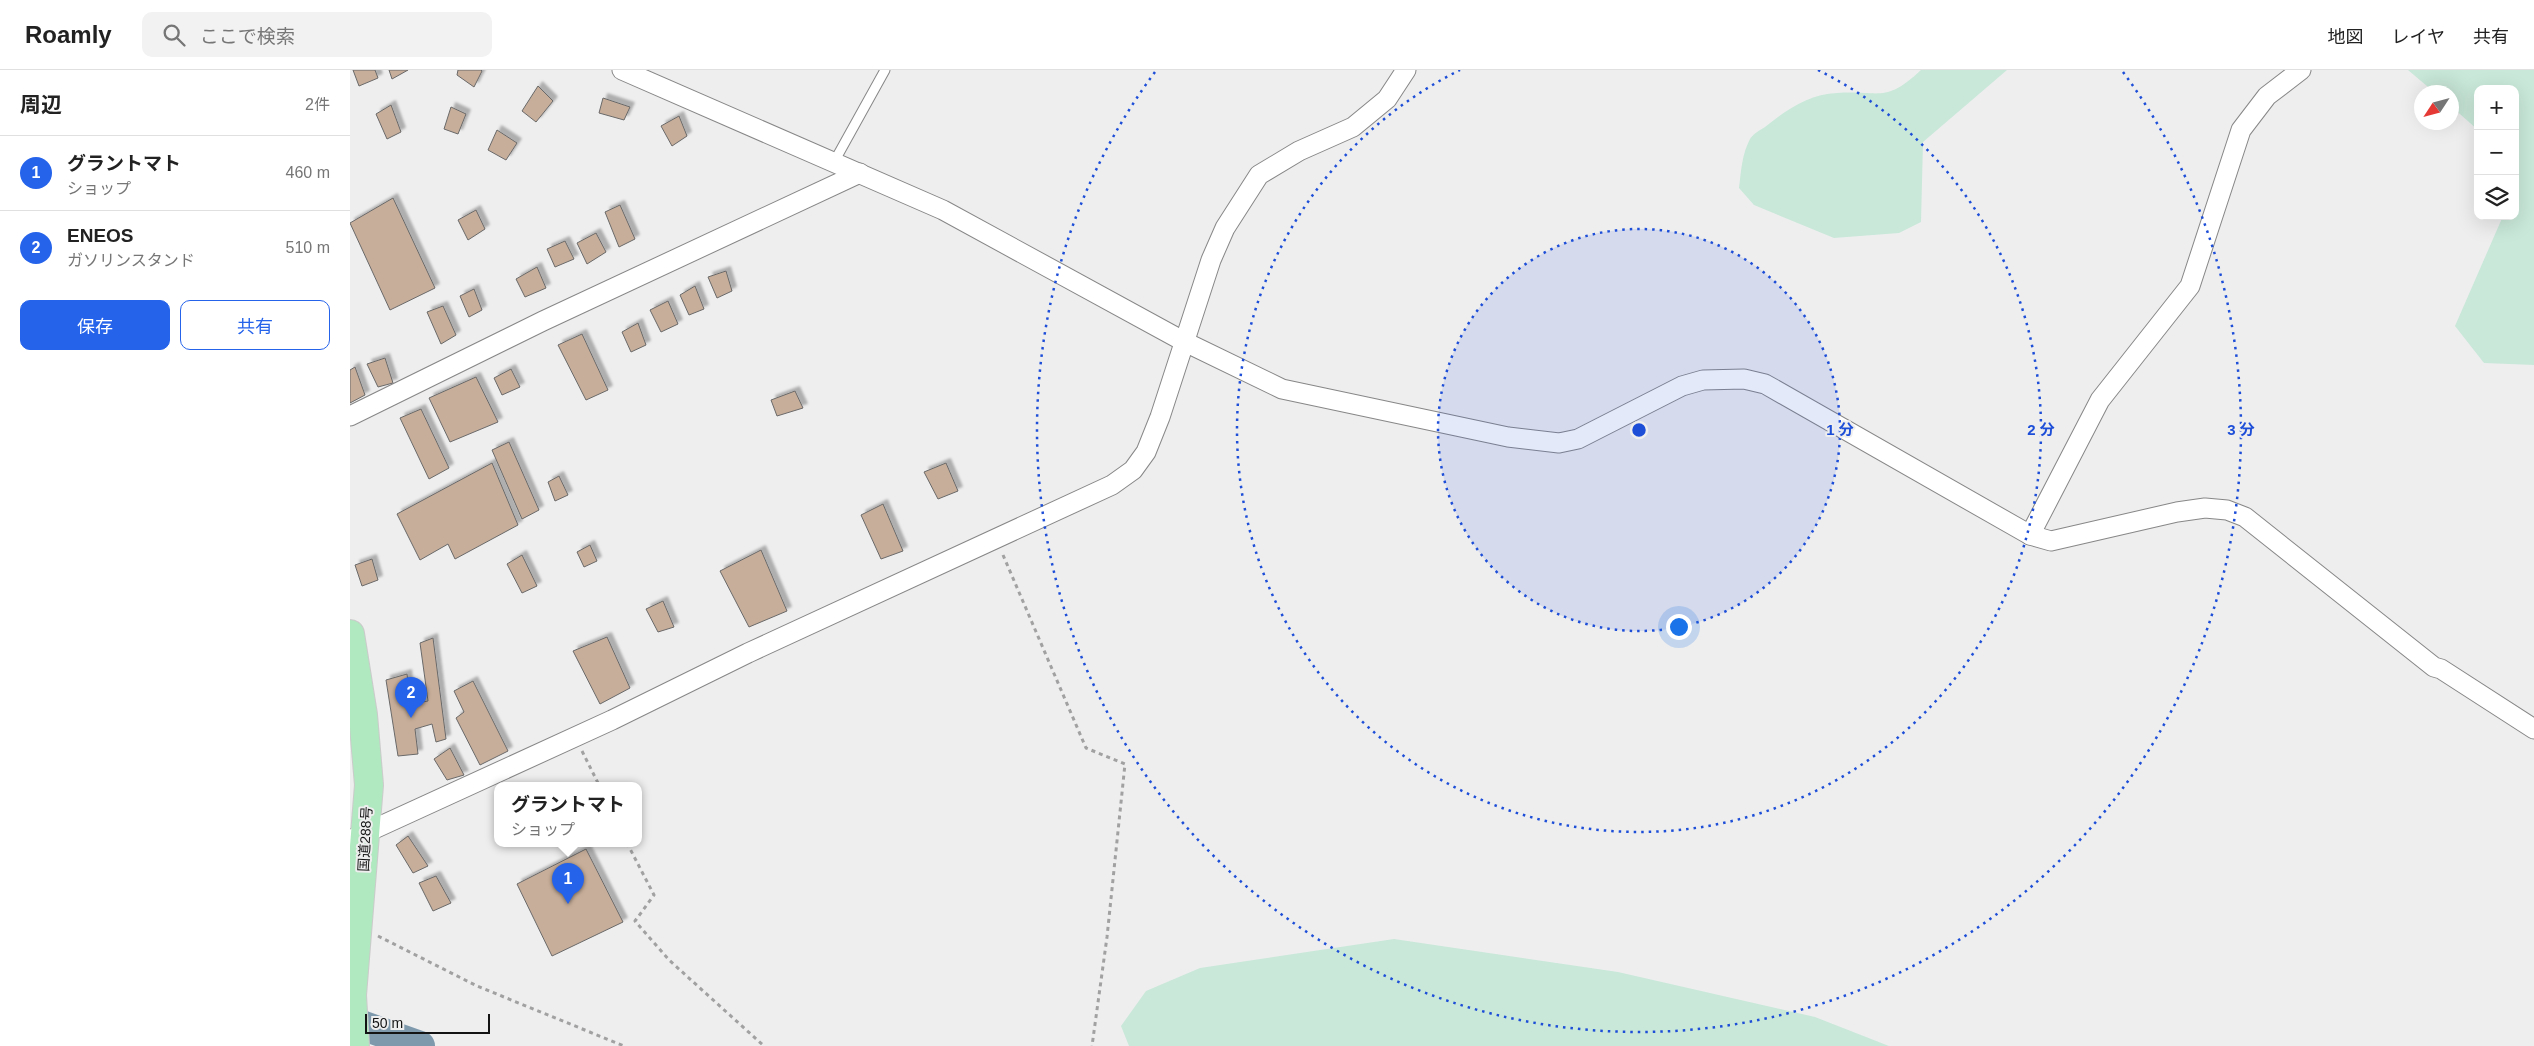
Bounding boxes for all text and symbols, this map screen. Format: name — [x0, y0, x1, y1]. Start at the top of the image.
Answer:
search box — [142, 12, 492, 57]
text: Roamly — [25, 21, 112, 48]
icon: search — [160, 21, 188, 49]
text: ここで検索 — [200, 26, 295, 47]
text: 地図 — [2328, 27, 2364, 47]
text: レイヤ — [2392, 27, 2445, 47]
text: 共有 — [2473, 27, 2509, 47]
north arrow — [2414, 85, 2459, 130]
map controls — [2474, 85, 2519, 220]
button: + — [2474, 85, 2519, 130]
text: 周辺 — [20, 93, 62, 116]
text: 2件 — [305, 96, 330, 113]
button: − — [2474, 130, 2519, 175]
text: グラントマト — [67, 153, 181, 174]
text: 1 — [32, 164, 40, 181]
text: 460 m — [286, 164, 330, 181]
button: layers — [2474, 175, 2519, 220]
text: ショップ — [67, 180, 131, 197]
text: ENEOS — [67, 225, 134, 246]
text: 2 — [32, 239, 40, 256]
text: 510 m — [286, 239, 330, 256]
text: ガソリンスタンド — [67, 252, 195, 269]
button: 保存 — [20, 300, 170, 350]
button: 共有 — [180, 300, 330, 350]
centre of rings — [1630, 421, 1648, 439]
text: 1 分 — [1826, 421, 1854, 438]
text: 2 分 — [2027, 421, 2055, 438]
text: 3 分 — [2227, 421, 2255, 438]
your location — [1666, 614, 1692, 640]
pin: 2 — [395, 677, 427, 718]
popup — [494, 782, 642, 847]
text: グラントマト — [511, 794, 625, 815]
street label: 国道288号 — [355, 806, 375, 872]
text: ショップ — [511, 821, 575, 838]
pin: 1 — [552, 863, 584, 904]
scale bar — [365, 1011, 490, 1034]
text: 50 m — [372, 1015, 403, 1031]

